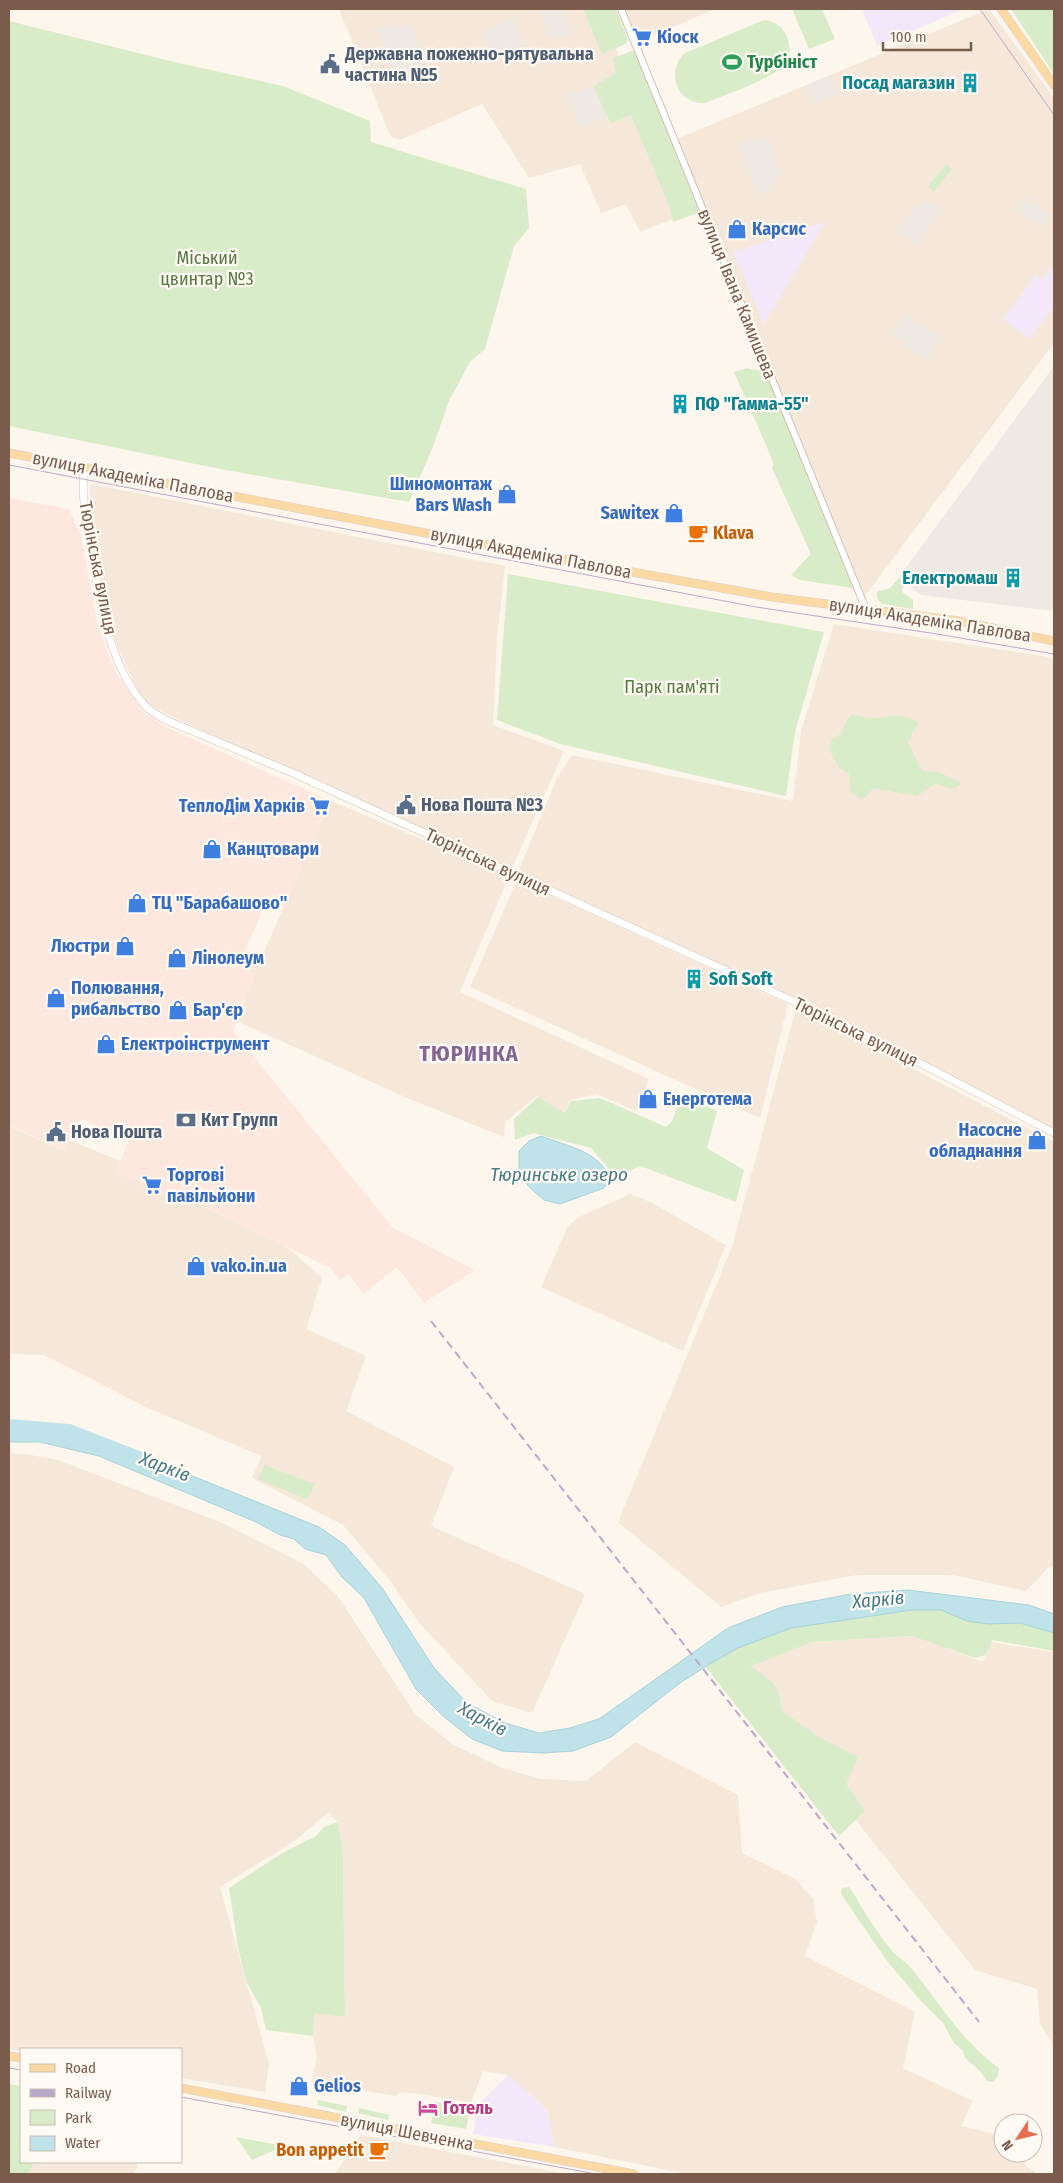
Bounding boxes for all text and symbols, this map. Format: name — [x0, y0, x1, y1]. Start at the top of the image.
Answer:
scale bar — [883, 20, 970, 52]
supermarket icon: Кіоск — [631, 26, 653, 48]
place label: Кіоск — [657, 26, 699, 48]
text: 100 m — [890, 28, 927, 46]
place label: Державна пожежно-рятувальна частина №5 — [344, 43, 594, 86]
sports icon: Турбініст — [721, 51, 743, 73]
place label: Турбініст — [747, 51, 818, 73]
public building icon: Державна пожежно-рятувальна частина №5 — [319, 53, 341, 75]
place label: Посад магазин — [842, 72, 955, 94]
building icon: Посад магазин — [959, 72, 981, 94]
street label: вулиця Івана Камишева — [693, 206, 781, 383]
shop icon: Карсис — [726, 218, 748, 240]
place label: Карсис — [752, 218, 806, 240]
park label: Міський цвинтар №3 — [160, 247, 254, 290]
building icon: ПФ "Гамма-55" — [669, 393, 691, 415]
place label: ПФ "Гамма-55" — [695, 393, 809, 415]
street label: вулиця Академіка Павлова — [31, 447, 236, 507]
place label: Шиномонтаж Bars Wash — [390, 473, 493, 516]
shop icon: Шиномонтаж Bars Wash — [496, 483, 518, 505]
street label: Тюрінська вулиця — [74, 499, 122, 637]
place label: Sawitex — [600, 502, 660, 524]
shop icon: Sawitex — [663, 502, 685, 524]
cafe icon: Klava — [687, 522, 709, 544]
place label: Klava — [713, 522, 754, 544]
street label: вулиця Академіка Павлова — [429, 523, 634, 583]
place label: Електромаш — [902, 567, 998, 589]
building icon: Електромаш — [1002, 567, 1024, 589]
street label: вулиця Академіка Павлова — [827, 593, 1033, 647]
park label: Парк пам'яті — [624, 676, 720, 698]
public building icon: Нова Пошта №3 — [395, 794, 417, 816]
place label: Нова Пошта №3 — [421, 794, 543, 816]
place label: ТеплоДім Харків — [179, 795, 305, 817]
supermarket icon: ТеплоДім Харків — [309, 795, 331, 817]
street label: Тюрінська вулиця — [422, 823, 554, 901]
shop icon: Канцтовари — [201, 838, 223, 860]
place label: Канцтовари — [227, 838, 319, 860]
shop icon: ТЦ "Барабашово" — [126, 892, 148, 914]
place label: ТЦ "Барабашово" — [152, 892, 287, 914]
place label: Люстри — [51, 935, 110, 957]
shop icon: Люстри — [114, 935, 136, 957]
shop icon: Лінолеум — [166, 947, 188, 969]
place label: Лінолеум — [192, 947, 264, 969]
building icon: Sofi Soft — [683, 968, 705, 990]
place label: Sofi Soft — [709, 968, 773, 990]
place label: Полювання, рибальство — [71, 977, 164, 1020]
shop icon: Полювання, рибальство — [45, 987, 67, 1009]
street label: Тюрінська вулиця — [790, 992, 922, 1072]
shop icon: Бар'єр — [167, 999, 189, 1021]
place label: Бар'єр — [193, 999, 243, 1021]
shop icon: Електроінструмент — [95, 1033, 117, 1055]
place label: Електроінструмент — [121, 1033, 270, 1055]
district label: ТЮРИНКА — [419, 1040, 519, 1067]
shop icon: Енерготема — [637, 1088, 659, 1110]
place label: Енерготема — [663, 1088, 752, 1110]
bank icon: Кит Групп — [175, 1109, 197, 1131]
place label: Кит Групп — [201, 1109, 278, 1131]
place label: Насосне обладнання — [929, 1119, 1022, 1162]
public building icon: Нова Пошта — [45, 1121, 67, 1143]
place label: Нова Пошта — [71, 1121, 162, 1143]
shop icon: Насосне обладнання — [1026, 1129, 1048, 1151]
water label: Тюринське озеро — [490, 1163, 628, 1186]
place label: Торгові павільйони — [167, 1164, 255, 1207]
supermarket icon: Торгові павільйони — [141, 1174, 163, 1196]
shop icon: vako.in.ua — [185, 1255, 207, 1277]
place label: vako.in.ua — [210, 1255, 287, 1277]
water label: Харків — [135, 1446, 193, 1487]
water label: Харків — [850, 1586, 905, 1613]
water label: Харків — [454, 1696, 511, 1741]
legend — [20, 2048, 182, 2163]
text: Road — [65, 2059, 96, 2077]
shop icon: Gelios — [288, 2075, 310, 2097]
place label: Gelios — [314, 2075, 361, 2097]
text: Railway — [65, 2084, 112, 2102]
hotel icon: Готель — [417, 2097, 439, 2119]
place label: Готель — [443, 2097, 493, 2119]
street label: вулиця Шевченка — [339, 2108, 476, 2156]
text: Park — [65, 2109, 92, 2127]
north arrow — [993, 2113, 1043, 2163]
text: Water — [65, 2134, 101, 2152]
text: N — [998, 2137, 1017, 2153]
place label: Bon appetit — [276, 2139, 365, 2161]
cafe icon: Bon appetit — [368, 2139, 390, 2161]

